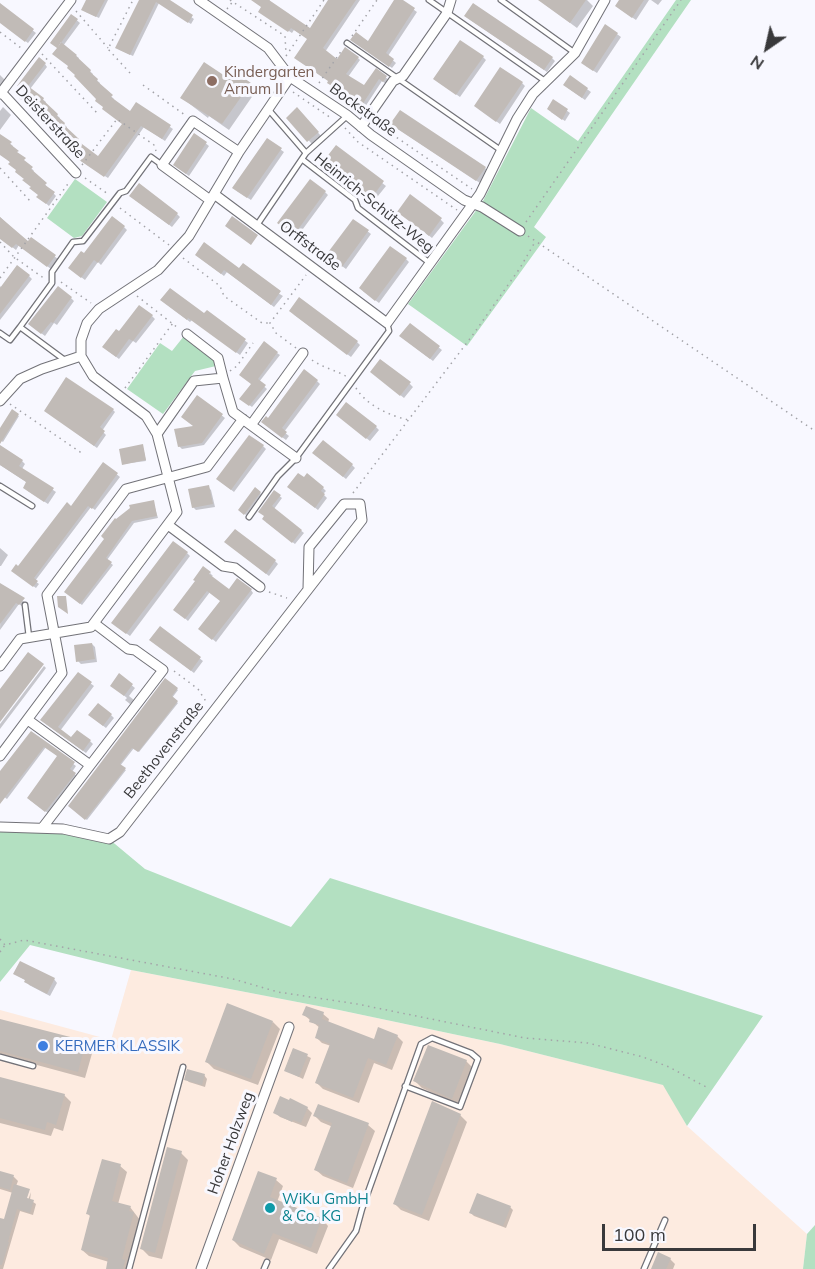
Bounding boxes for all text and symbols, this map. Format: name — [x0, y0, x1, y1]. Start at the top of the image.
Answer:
north arrow — [737, 18, 797, 78]
text: N — [746, 51, 768, 75]
place label: Kindergarten Arnum II — [224, 63, 314, 98]
marker: Kindergarten Arnum II — [205, 74, 219, 88]
street label: Bockstraße — [326, 80, 400, 140]
street label: Deisterstraße — [11, 82, 89, 162]
street label: Heinrich-Schütz-Weg — [311, 149, 437, 257]
street label: Orffstraße — [276, 217, 344, 275]
street label: Beethovenstraße — [120, 698, 208, 802]
place label: KERMER KLASSIK — [55, 1037, 180, 1055]
marker: KERMER KLASSIK — [36, 1039, 50, 1053]
street label: Hoher Holzweg — [204, 1089, 258, 1197]
place label: WiKu GmbH & Co. KG — [282, 1190, 369, 1225]
marker: WiKu GmbH & Co. KG — [263, 1201, 277, 1215]
scale bar — [605, 1212, 760, 1250]
text: 100 m — [613, 1223, 666, 1246]

